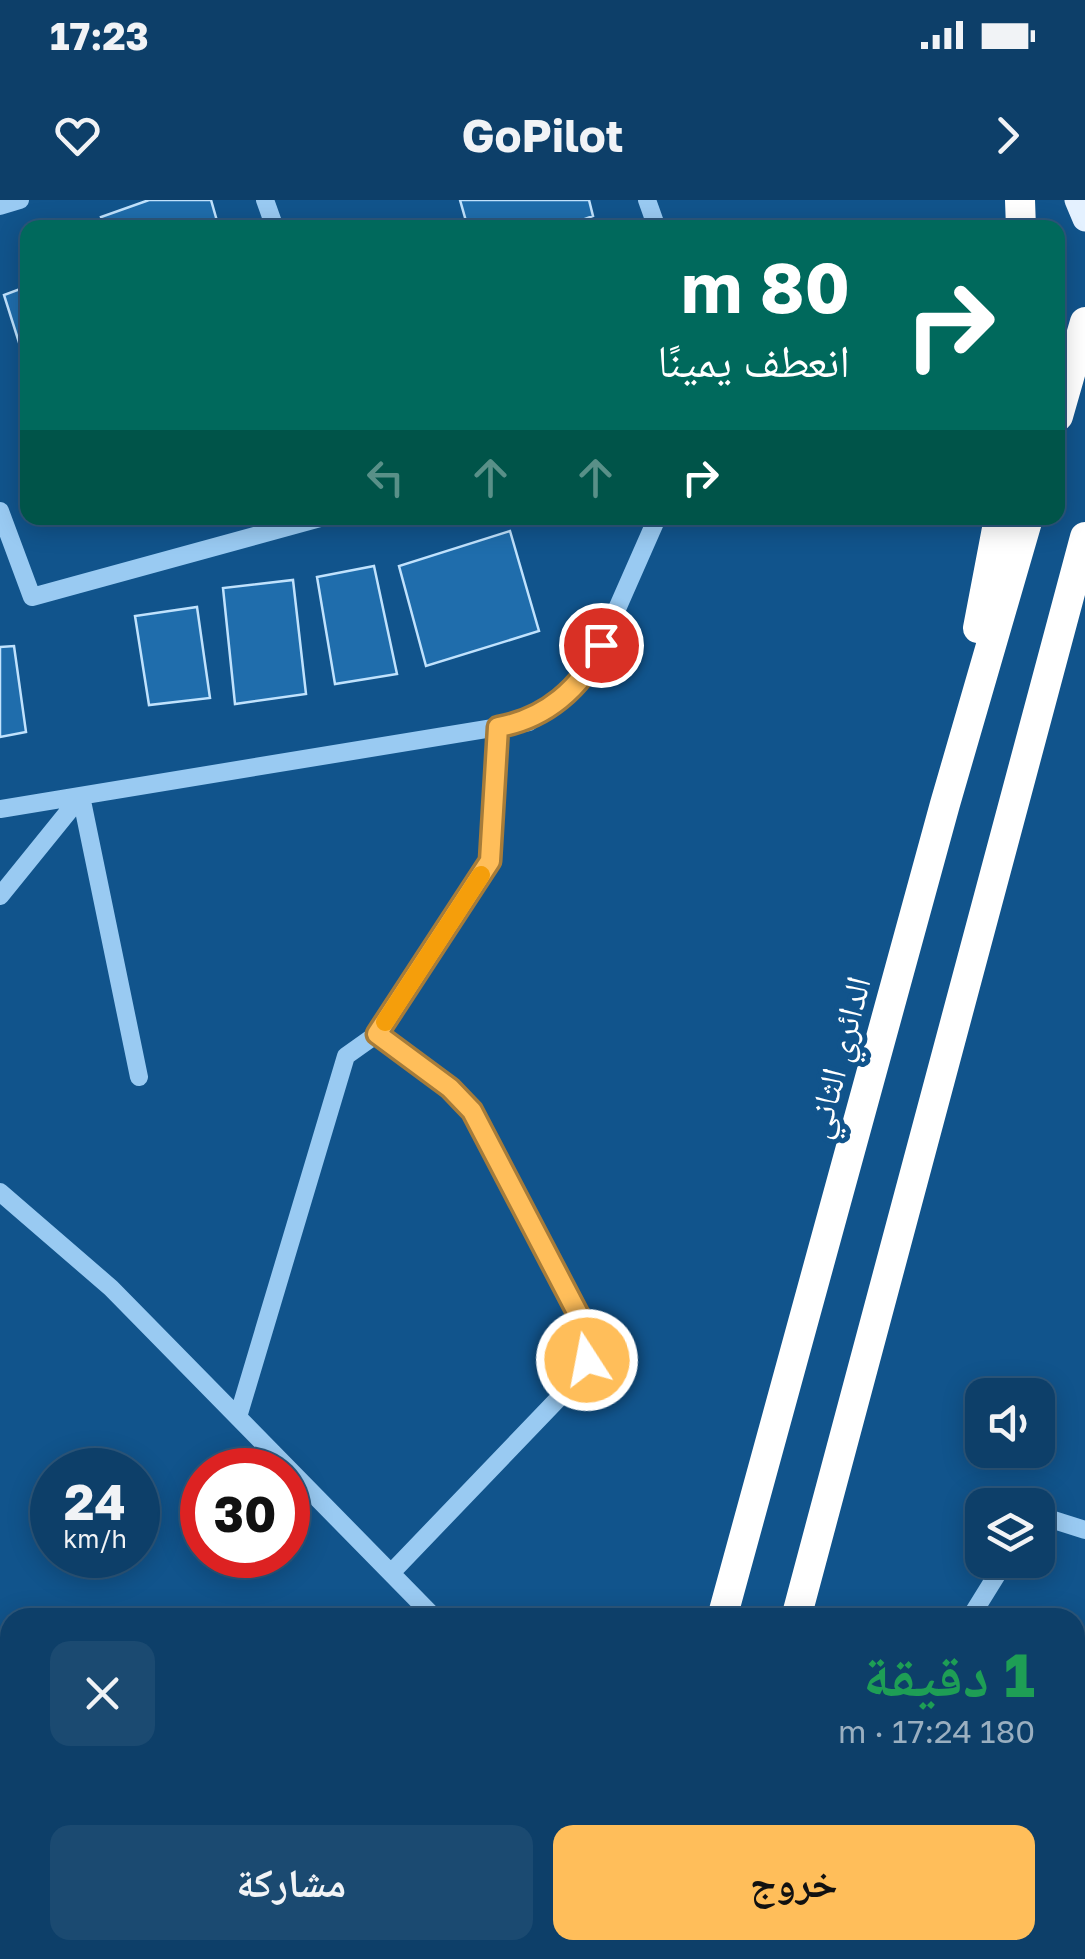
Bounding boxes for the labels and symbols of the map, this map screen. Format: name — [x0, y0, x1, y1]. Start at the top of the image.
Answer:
pin — [559, 603, 644, 688]
street label: الدائري الثاني — [795, 972, 886, 1145]
position arrow — [535, 1308, 639, 1412]
speed limit sign: 30 — [180, 1448, 310, 1578]

